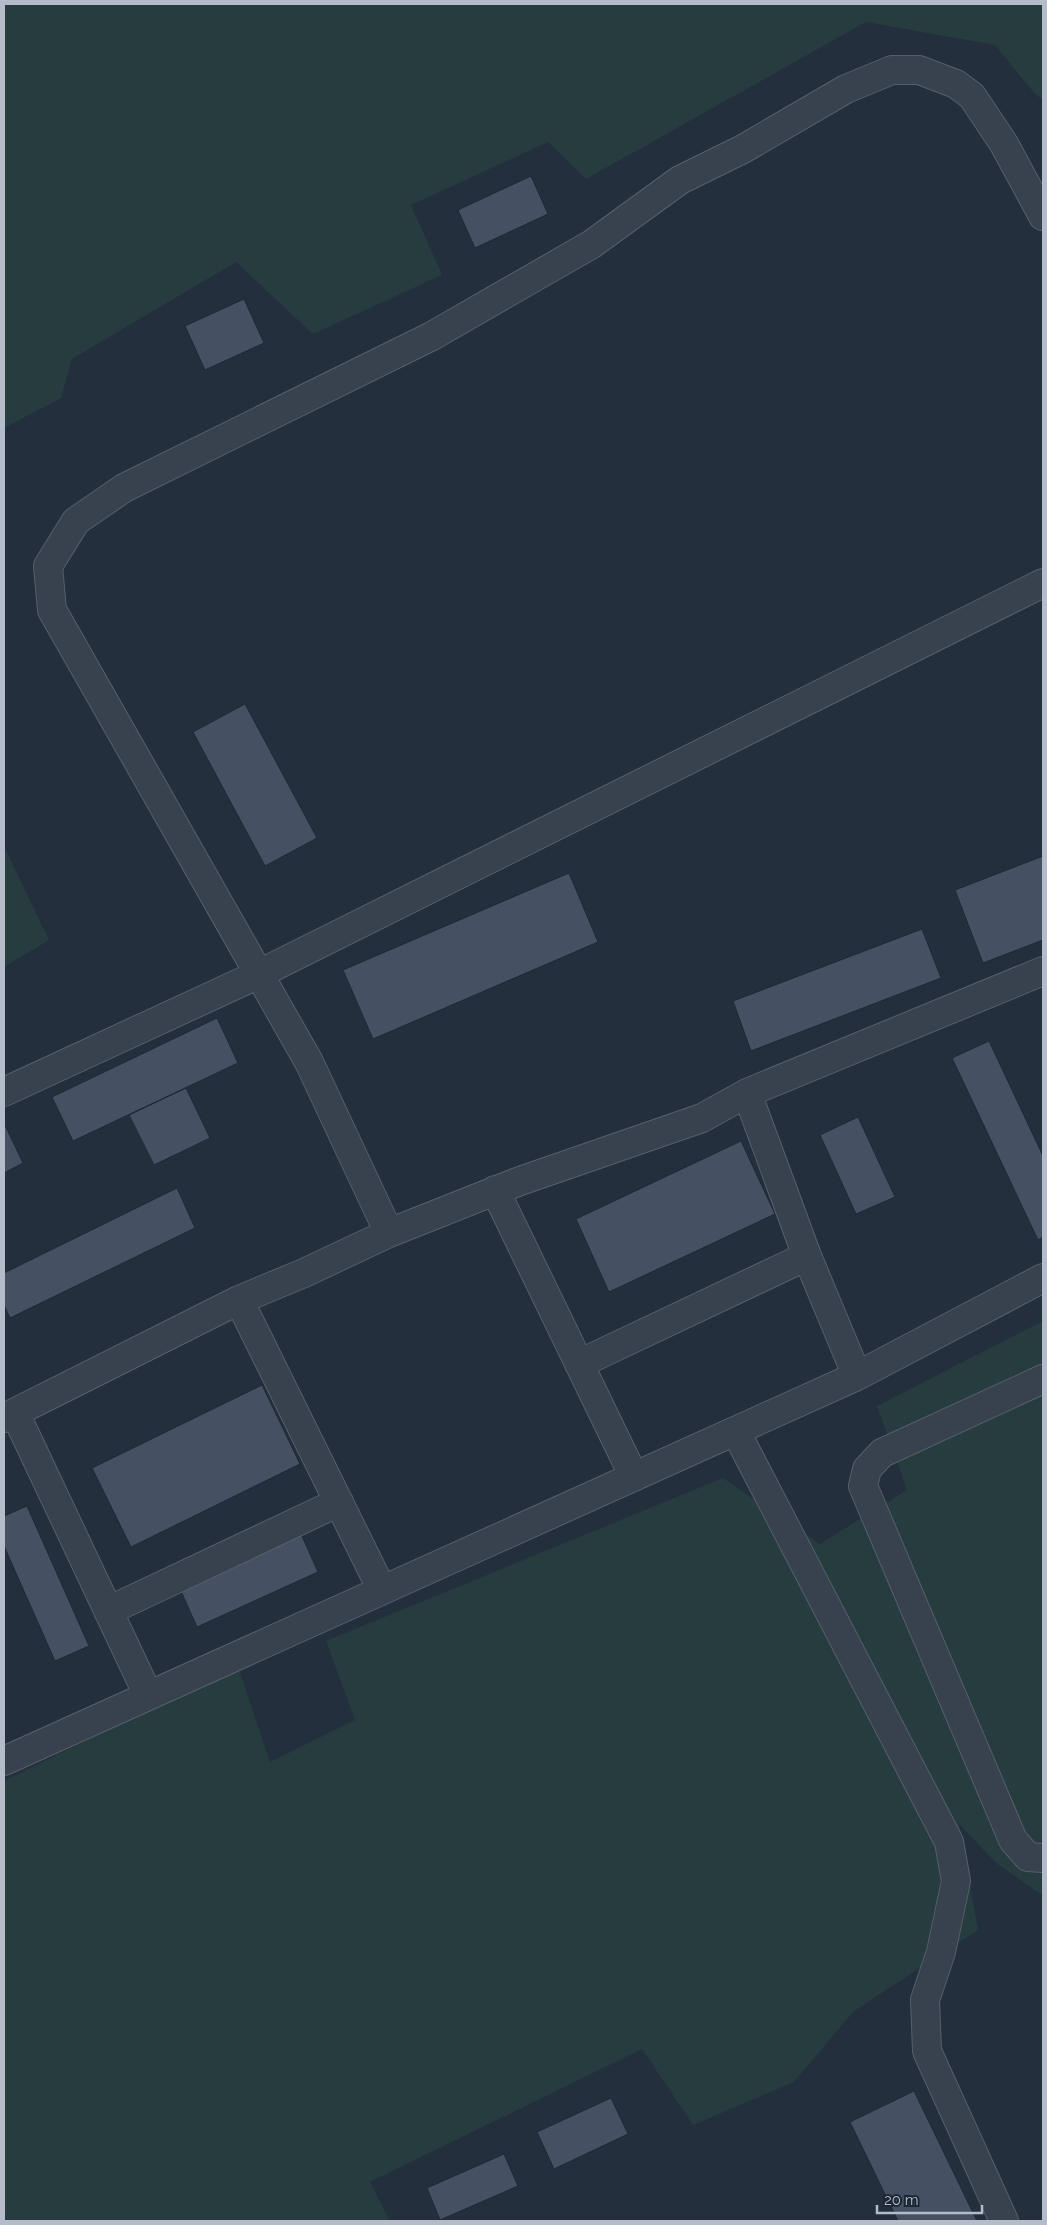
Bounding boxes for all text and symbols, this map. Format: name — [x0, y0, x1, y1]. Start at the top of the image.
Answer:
scale bar — [877, 2182, 982, 2214]
text: 20 m — [884, 2191, 919, 2209]

